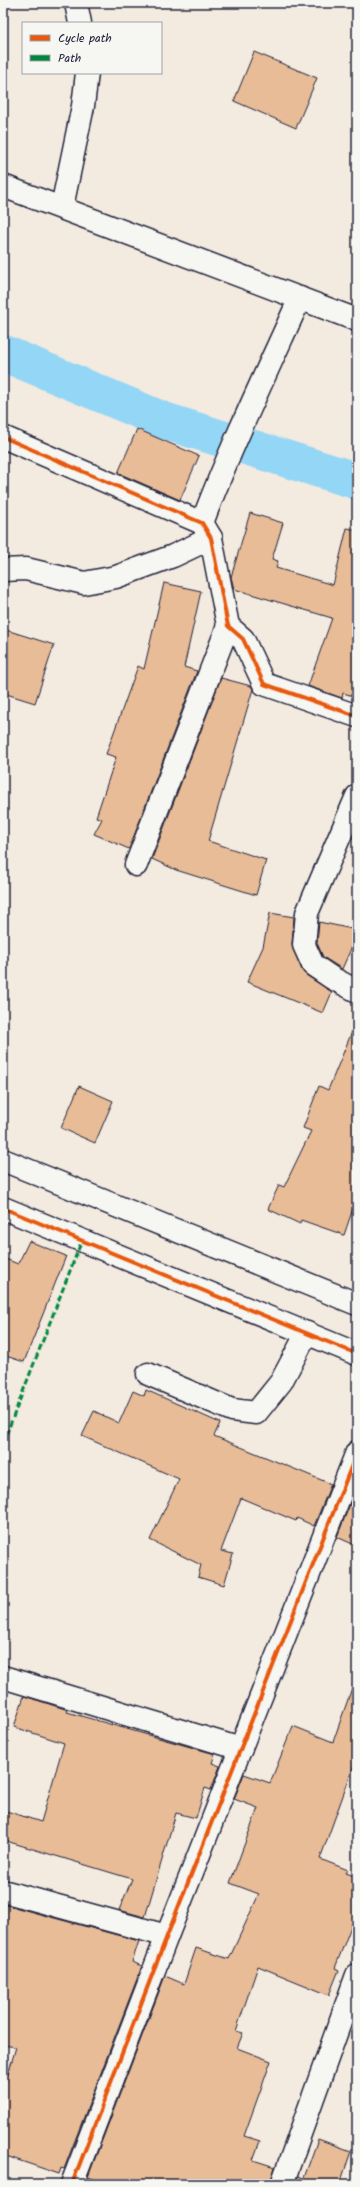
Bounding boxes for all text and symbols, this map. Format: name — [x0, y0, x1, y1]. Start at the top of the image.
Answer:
legend — [22, 22, 162, 74]
text: Cycle path — [58, 29, 112, 48]
text: Path — [58, 49, 81, 68]

